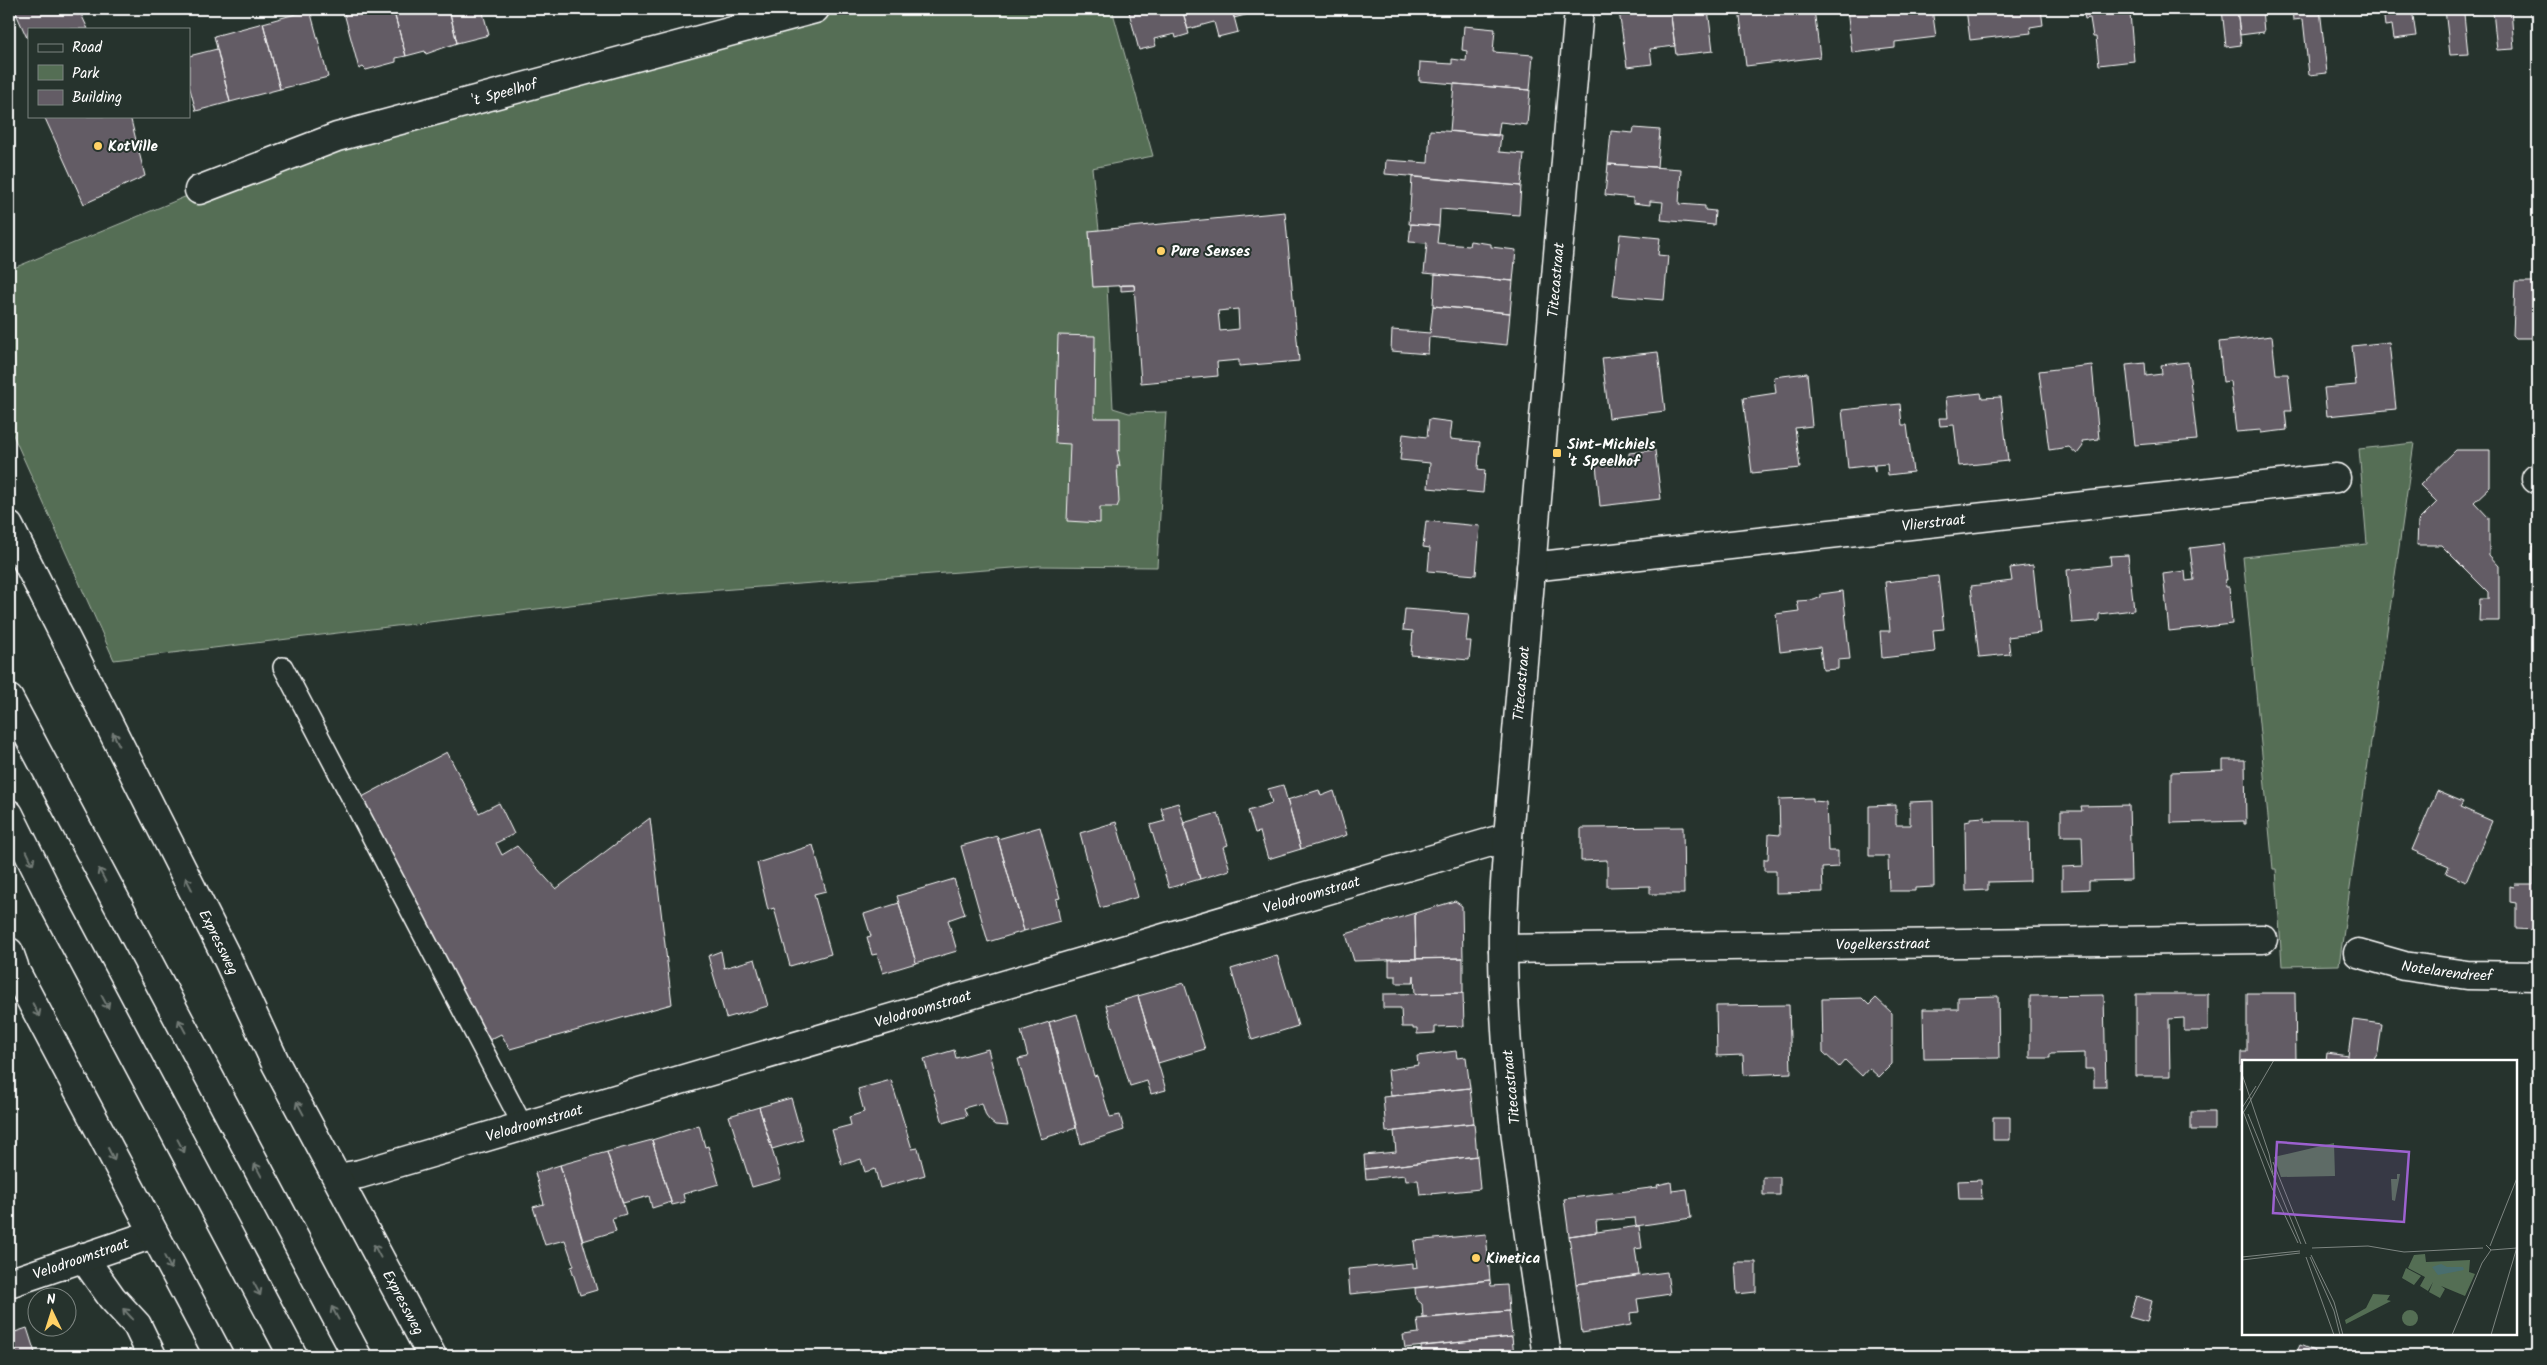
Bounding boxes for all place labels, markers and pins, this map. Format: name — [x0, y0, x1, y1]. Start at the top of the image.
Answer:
place label: KotVille — [108, 135, 158, 159]
marker: KotVille — [92, 140, 104, 152]
place label: Pure Senses — [1171, 240, 1250, 264]
marker: Pure Senses — [1155, 245, 1167, 257]
place label: Sint-Michiels 't Speelhof — [1567, 433, 1655, 474]
marker: Sint-Michiels 't Speelhof — [1551, 447, 1563, 459]
place label: Kinetica — [1486, 1247, 1541, 1271]
marker: Kinetica — [1470, 1252, 1482, 1264]

